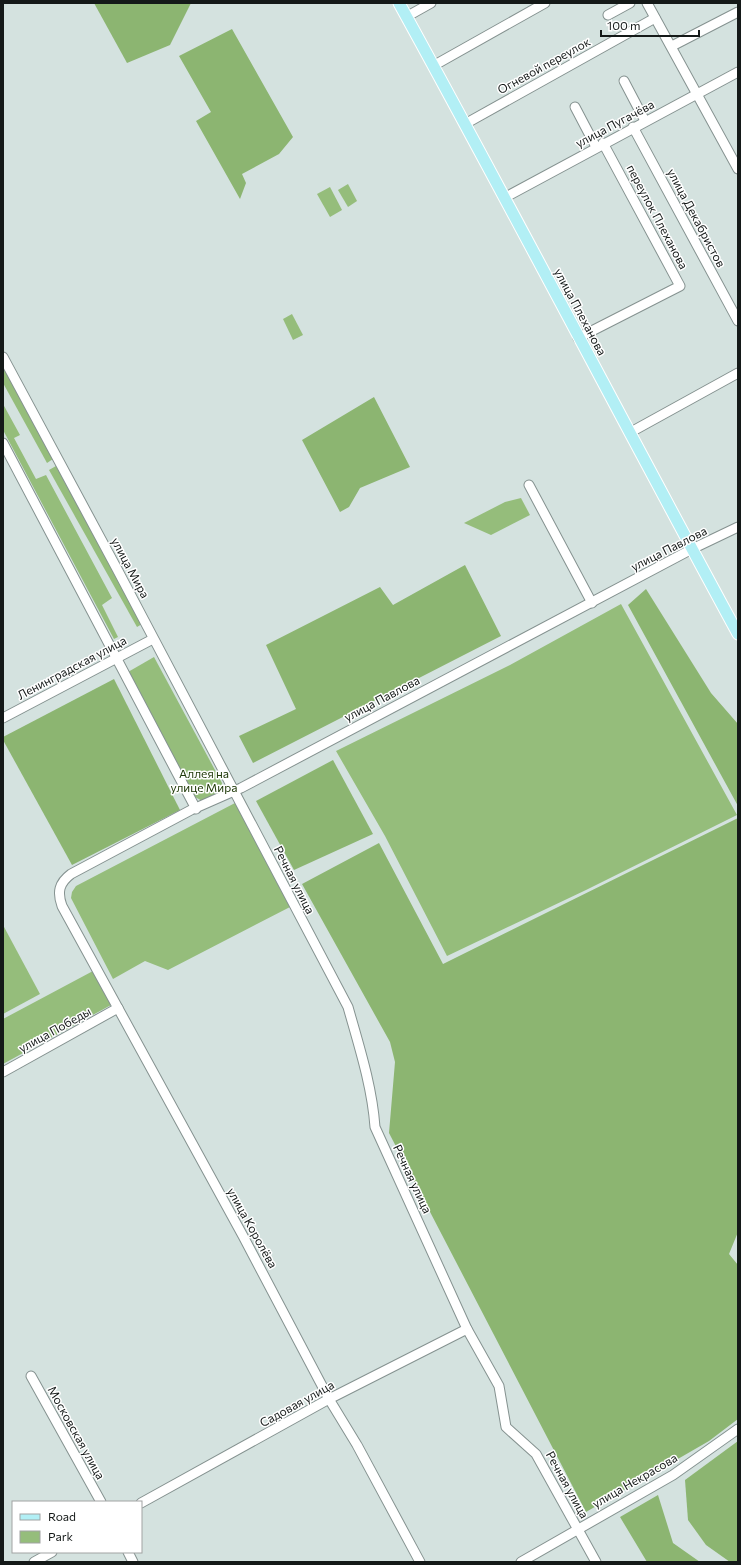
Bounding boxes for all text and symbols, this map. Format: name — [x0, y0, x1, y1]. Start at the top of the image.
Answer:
scale bar — [601, 12, 699, 38]
text: 100 m — [607, 18, 641, 32]
street label: Огневой переулок — [495, 34, 593, 96]
street label: улица Пугачёва — [573, 96, 656, 150]
street label: переулок Плеханова — [624, 162, 691, 271]
street label: улица Декабристов — [665, 166, 729, 269]
street label: улица Плеханова — [552, 266, 610, 357]
street label: улица Павлова — [628, 523, 709, 573]
street label: улица Мира — [109, 535, 153, 600]
street label: Ленинградская улица — [15, 632, 128, 702]
street label: улица Павлова — [341, 672, 422, 724]
park label: Аллея на улице Мира — [171, 766, 237, 794]
street label: Речная улица — [272, 843, 318, 916]
street label: улица Победы — [16, 1003, 93, 1055]
street label: Речная улица — [391, 1142, 435, 1215]
street label: улица Королёва — [225, 1185, 281, 1270]
street label: Садовая улица — [257, 1377, 336, 1429]
street label: Московская улица — [45, 1384, 108, 1481]
street label: Речная улица — [544, 1449, 592, 1520]
street label: улица Некрасова — [590, 1450, 679, 1510]
legend — [12, 1501, 142, 1553]
text: Road — [48, 1509, 76, 1523]
text: Park — [48, 1529, 74, 1543]

